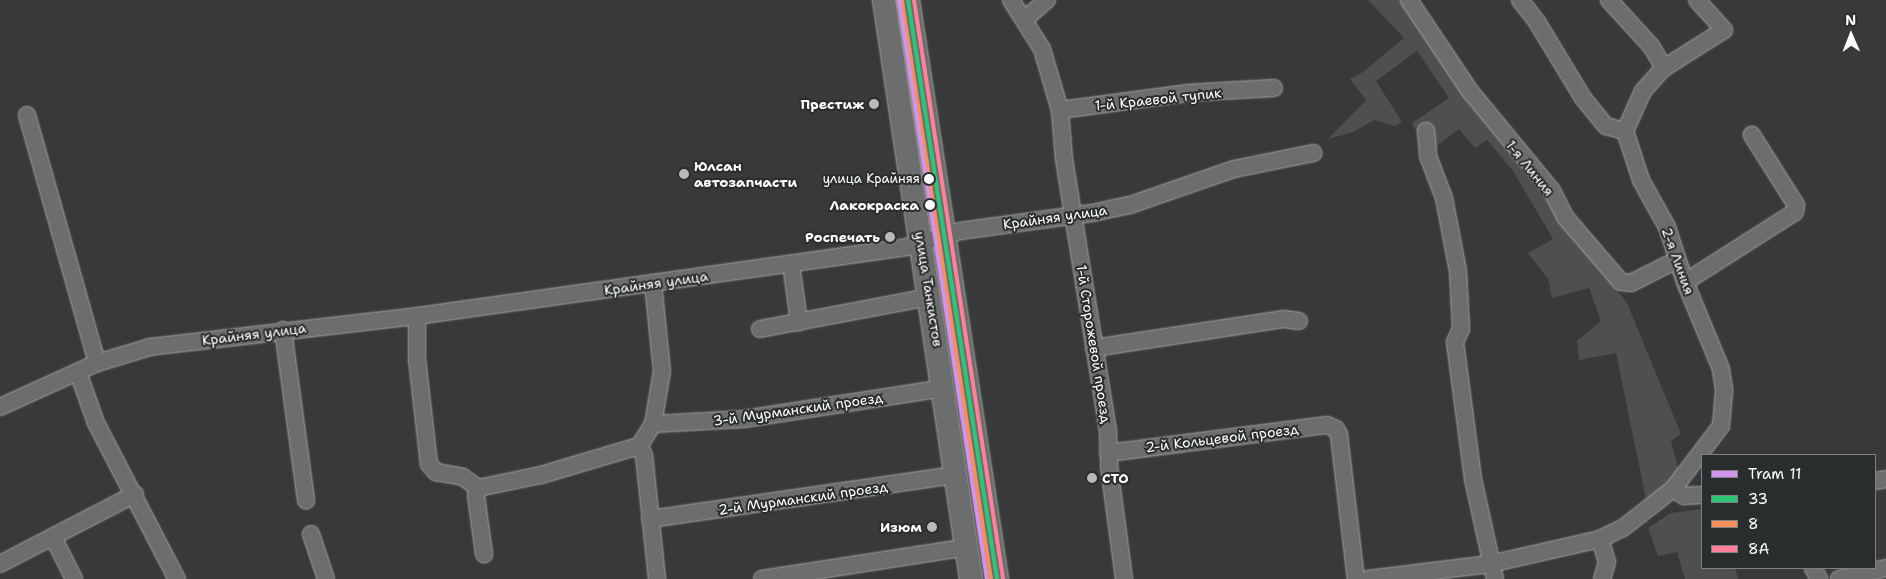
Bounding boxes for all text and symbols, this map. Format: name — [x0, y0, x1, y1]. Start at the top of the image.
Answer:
north arrow — [1826, 10, 1876, 60]
text: N — [1845, 11, 1856, 29]
street label: 1-й Краевой тупик — [1094, 84, 1222, 114]
place label: Престиж — [801, 96, 864, 112]
marker: Престиж — [868, 98, 880, 110]
street label: 1-я Линия — [1502, 137, 1558, 199]
place label: Юлсан автозапчасти — [694, 158, 797, 190]
marker: Юлсан автозапчасти — [678, 168, 690, 180]
place label: улица Крайняя — [823, 171, 920, 187]
marker: улица Крайняя — [924, 174, 934, 184]
place label: Лакокраска — [829, 197, 919, 213]
marker: Лакокраска — [923, 198, 937, 212]
street label: Крайняя улица — [1002, 201, 1108, 233]
street label: 2-я Линия — [1658, 225, 1698, 297]
place label: Роспечать — [805, 229, 880, 245]
street label: улица Танкистов — [912, 230, 946, 348]
marker: Роспечать — [884, 231, 896, 243]
street label: 1-й Сторожевой проезд — [1073, 263, 1115, 425]
street label: Крайняя улица — [603, 267, 709, 299]
street label: Крайняя улица — [201, 319, 307, 349]
street label: 3-й Мурманский проезд — [712, 389, 884, 429]
street label: 2-й Кольцевой проезд — [1144, 420, 1300, 456]
legend — [1701, 454, 1876, 569]
text: Tram 11 — [1748, 464, 1801, 484]
place label: СТО — [1102, 470, 1129, 486]
marker: СТО — [1086, 472, 1098, 484]
street label: 2-й Мурманский проезд — [717, 478, 889, 518]
text: 33 — [1748, 489, 1768, 509]
text: 8 — [1748, 514, 1759, 534]
place label: Изюм — [880, 519, 922, 535]
marker: Изюм — [926, 521, 938, 533]
text: 8А — [1748, 539, 1769, 559]

